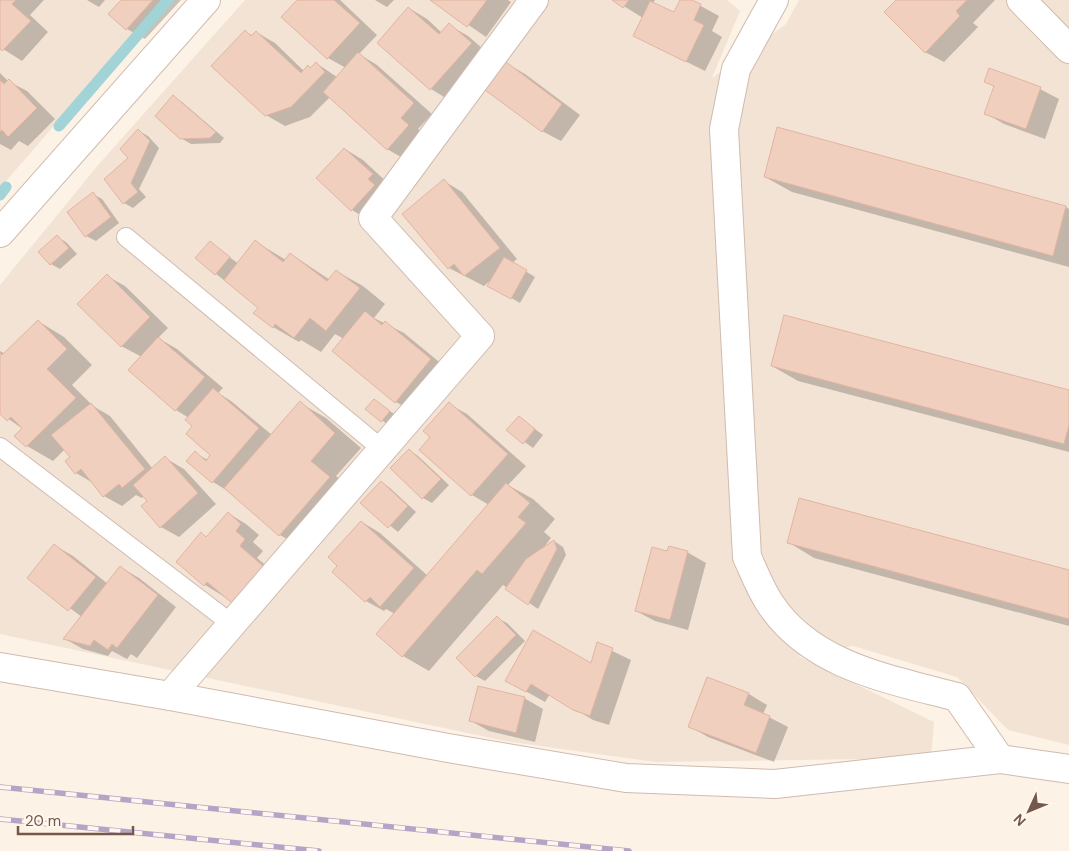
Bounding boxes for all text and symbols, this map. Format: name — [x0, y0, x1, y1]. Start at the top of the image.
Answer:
north arrow — [1004, 786, 1054, 836]
scale bar — [18, 804, 132, 836]
text: N — [1010, 810, 1030, 830]
text: 20 m — [25, 811, 61, 831]

